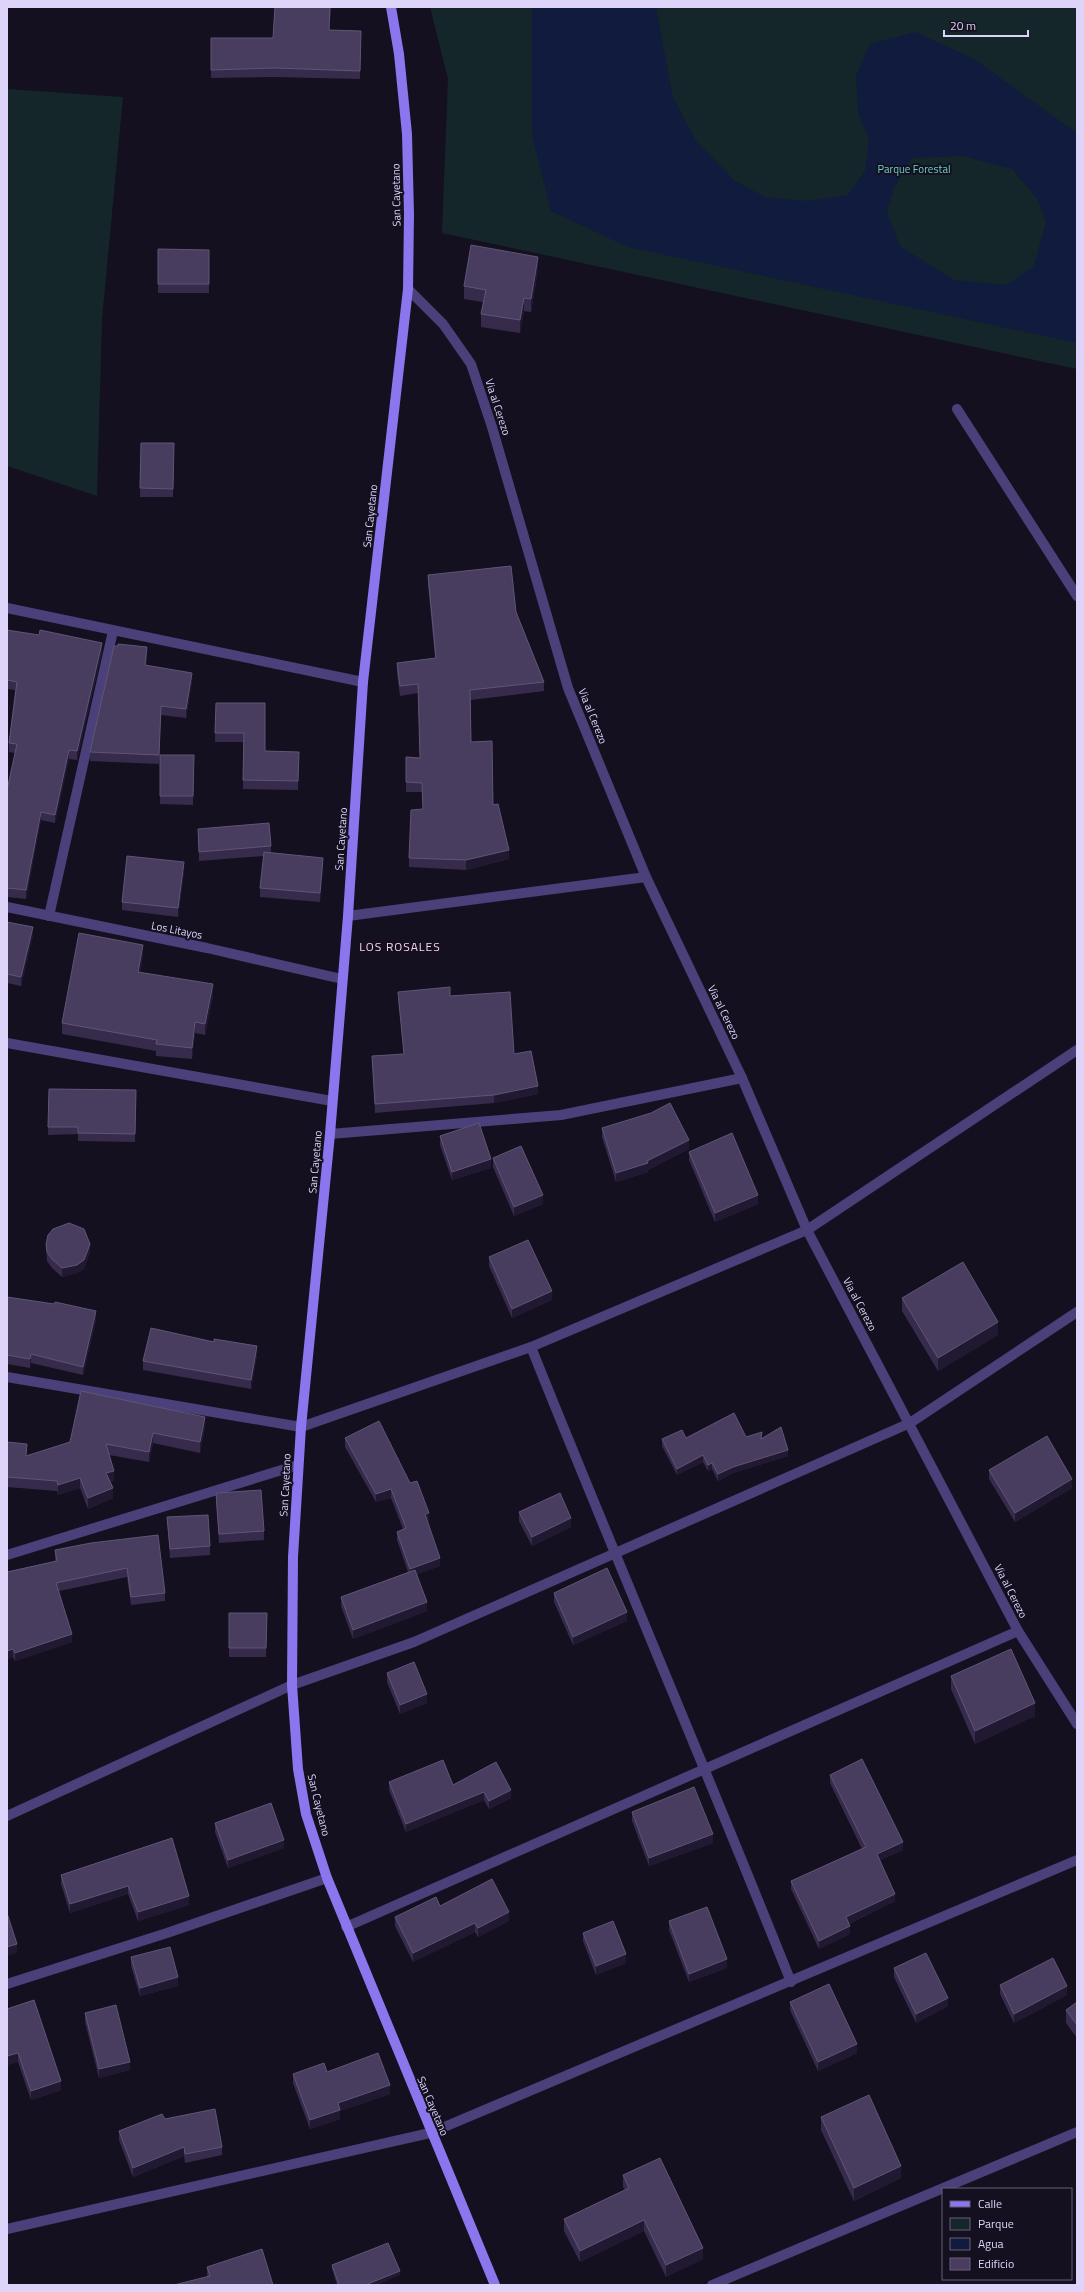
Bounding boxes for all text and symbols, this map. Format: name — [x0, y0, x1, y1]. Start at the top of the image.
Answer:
scale bar — [944, 12, 1028, 38]
text: 20 m — [950, 16, 976, 35]
park label: Parque Forestal — [878, 161, 950, 177]
street label: San Cayetano — [387, 163, 405, 227]
street label: Via al Cerezo — [481, 377, 515, 438]
street label: San Cayetano — [359, 484, 381, 548]
street label: Via al Cerezo — [575, 686, 611, 746]
street label: San Cayetano — [331, 807, 351, 871]
street label: Los Litayos — [150, 917, 204, 943]
district label: LOS ROSALES — [359, 937, 441, 956]
street label: Via al Cerezo — [704, 982, 744, 1042]
street label: San Cayetano — [304, 1130, 326, 1194]
street label: Via al Cerezo — [839, 1274, 881, 1334]
street label: San Cayetano — [275, 1453, 295, 1517]
street label: Via al Cerezo — [991, 1561, 1032, 1621]
street label: San Cayetano — [304, 1772, 334, 1838]
street label: San Cayetano — [413, 2074, 453, 2138]
legend — [942, 2188, 1072, 2280]
text: Calle — [978, 2194, 1002, 2213]
text: Parque — [978, 2214, 1014, 2233]
text: Agua — [978, 2234, 1004, 2253]
text: Edificio — [978, 2254, 1014, 2273]

